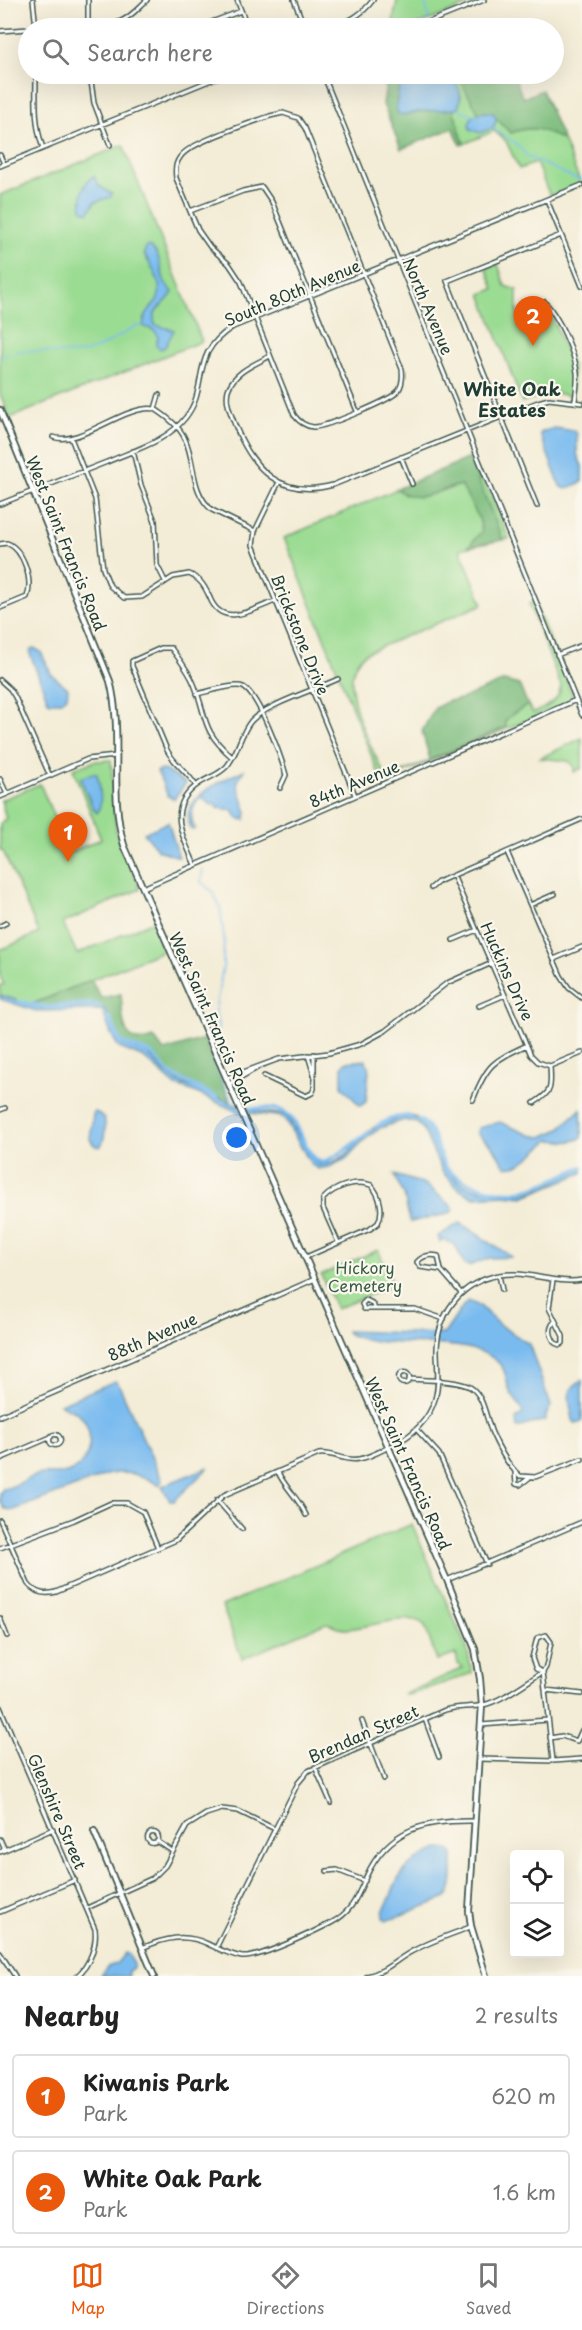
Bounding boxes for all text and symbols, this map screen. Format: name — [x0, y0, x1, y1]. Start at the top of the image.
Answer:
search box — [18, 18, 564, 84]
icon: search — [39, 35, 72, 68]
text: Search here — [87, 35, 213, 68]
street label: South 80th Avenue — [220, 252, 364, 331]
street label: North Avenue — [398, 254, 460, 359]
pin: 2 — [514, 296, 552, 346]
district label: White Oak Estates — [463, 375, 561, 423]
street label: West Saint Francis Road — [21, 452, 113, 634]
street label: Brickstone Drive — [266, 570, 336, 698]
street label: 84th Avenue — [305, 753, 403, 813]
pin: 1 — [48, 812, 88, 862]
street label: Huckins Drive — [476, 918, 540, 1024]
street label: West Saint Francis Road — [164, 928, 262, 1108]
your location — [222, 1123, 251, 1152]
park label: Hickory Cemetery — [328, 1255, 402, 1297]
street label: 88th Avenue — [104, 1306, 201, 1366]
street label: West Saint Francis Road — [360, 1373, 458, 1553]
street label: Brendan Street — [304, 1698, 422, 1768]
street label: Glenshire Street — [23, 1749, 93, 1873]
map controls — [510, 1850, 564, 1958]
button: locate — [510, 1850, 564, 1904]
button: layers — [510, 1904, 564, 1958]
text: Nearby — [24, 1996, 119, 2035]
text: 2 results — [475, 2000, 558, 2030]
text: Kiwanis Park — [83, 2065, 229, 2098]
text: 1 — [41, 2081, 50, 2111]
text: 620 m — [492, 2081, 556, 2111]
text: Park — [83, 2098, 128, 2128]
text: White Oak Park — [83, 2161, 262, 2194]
text: 2 — [38, 2177, 53, 2207]
text: 1.6 km — [493, 2177, 556, 2207]
text: Park — [83, 2194, 128, 2224]
tab: Map — [71, 2259, 105, 2319]
tab: Directions — [246, 2259, 324, 2319]
tab: Saved — [466, 2259, 511, 2319]

